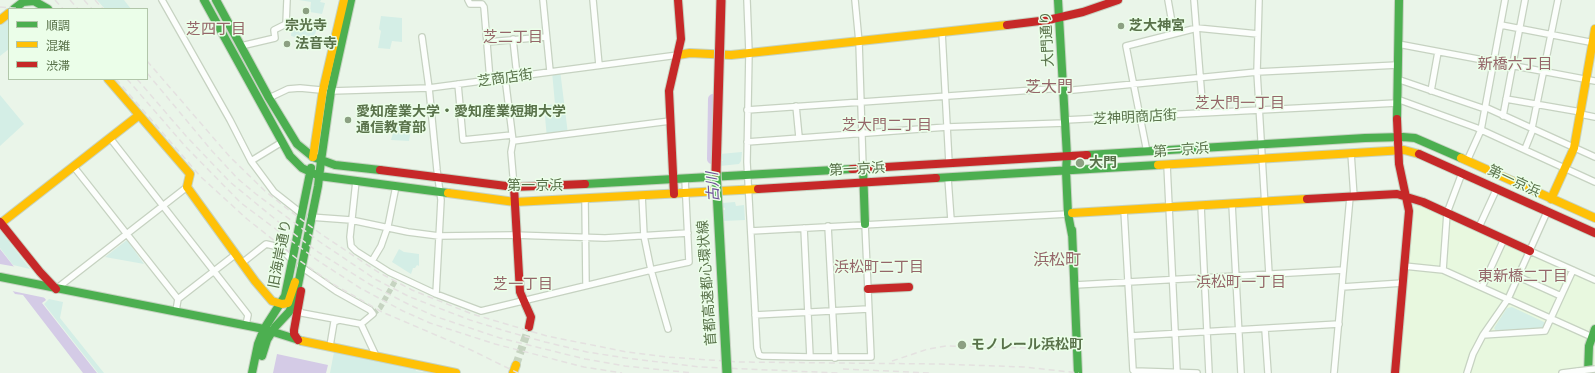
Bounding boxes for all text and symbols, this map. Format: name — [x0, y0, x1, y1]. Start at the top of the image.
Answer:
marker: 宗光寺 — [301, 6, 311, 16]
legend — [8, 8, 148, 80]
street label: 大門通り — [1037, 11, 1057, 67]
text: 順調 — [46, 18, 70, 33]
place label: 宗光寺 — [285, 18, 327, 34]
place label: 芝大神宮 — [1129, 18, 1185, 34]
district label: 芝四丁目 — [186, 20, 246, 38]
marker: 芝大神宮 — [1116, 21, 1126, 31]
district label: 芝二丁目 — [483, 28, 543, 46]
place label: 法音寺 — [295, 36, 337, 52]
text: 混雑 — [46, 38, 70, 53]
marker: 法音寺 — [282, 39, 292, 49]
district label: 新橋六丁目 — [1478, 55, 1552, 73]
text: 渋滞 — [46, 58, 70, 73]
street label: 芝商店街 — [476, 66, 534, 90]
district label: 芝大門 — [1025, 77, 1073, 97]
district label: 芝大門一丁目 — [1195, 94, 1285, 112]
place label: 愛知産業大学・愛知産業短期大学 通信教育部 — [356, 104, 566, 136]
street label: 芝神明商店街 — [1093, 106, 1177, 128]
marker: 愛知産業大学・愛知産業短期大学 通信教育部 — [343, 115, 353, 125]
district label: 芝大門二丁目 — [842, 116, 932, 134]
street label: 第一京浜 — [1152, 140, 1210, 160]
place label: 大門 — [1089, 155, 1117, 171]
marker: 大門 — [1074, 157, 1086, 169]
street label: 第一京浜 — [829, 159, 885, 179]
street label: 第一京浜 — [1485, 162, 1543, 200]
water label: 古川 — [703, 172, 723, 202]
street label: 第一京浜 — [507, 178, 563, 194]
street label: 旧海岸通り — [265, 218, 295, 290]
street label: 首都高速都心環状線 — [694, 220, 720, 346]
district label: 浜松町 — [1033, 250, 1081, 270]
district label: 浜松町二丁目 — [834, 258, 924, 276]
district label: 東新橋二丁目 — [1478, 267, 1568, 285]
district label: 浜松町一丁目 — [1196, 273, 1286, 291]
district label: 芝一丁目 — [493, 275, 553, 293]
place label: モノレール浜松町 — [971, 337, 1083, 353]
marker: モノレール浜松町 — [956, 339, 968, 351]

